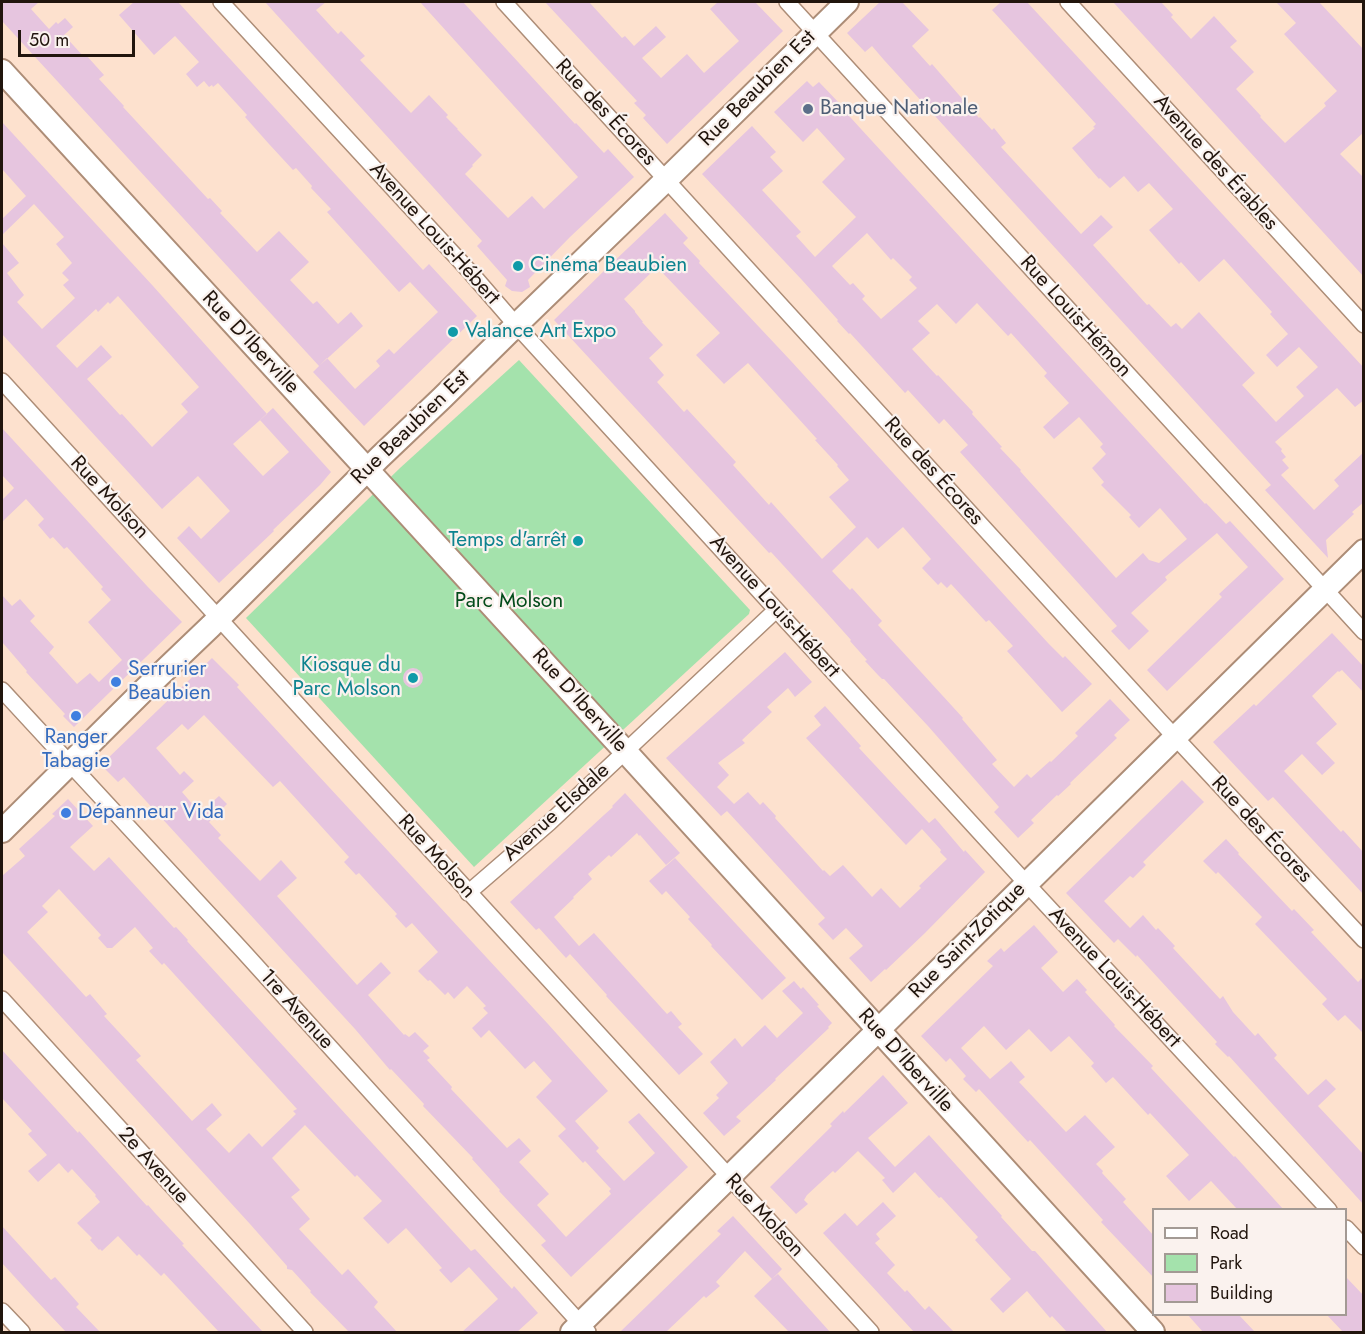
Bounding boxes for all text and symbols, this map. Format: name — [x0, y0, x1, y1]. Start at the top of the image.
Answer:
scale bar — [21, 18, 138, 56]
street label: Rue Beaubien Est — [695, 26, 821, 152]
text: 50 m — [29, 27, 69, 53]
street label: Rue des Écores — [549, 54, 661, 172]
street label: Avenue des Érables — [1147, 90, 1283, 236]
place label: Banque Nationale — [820, 96, 978, 122]
marker: Banque Nationale — [801, 102, 815, 116]
street label: Avenue Louis-Hébert — [363, 158, 505, 310]
street label: Rue Louis-Hémon — [1014, 251, 1136, 383]
place label: Cinéma Beaubien — [530, 253, 687, 279]
marker: Cinéma Beaubien — [511, 259, 525, 273]
street label: Rue D'Iberville — [196, 286, 304, 400]
place label: Valance Art Expo — [465, 319, 616, 345]
marker: Valance Art Expo — [446, 325, 460, 339]
street label: Rue Beaubien Est — [347, 365, 475, 491]
street label: Rue des Écores — [878, 413, 988, 531]
street label: Rue Molson — [64, 451, 154, 545]
place label: Temps d'arrêt — [449, 528, 566, 554]
street label: Avenue Louis-Hébert — [703, 531, 845, 683]
marker: Temps d'arrêt — [571, 534, 585, 548]
park label: Parc Molson — [455, 589, 563, 615]
street label: Rue D'Iberville — [526, 644, 632, 758]
place label: Kiosque du Parc Molson — [293, 653, 401, 703]
place label: Serrurier Beaubien — [128, 657, 211, 707]
marker: Kiosque du Parc Molson — [406, 671, 420, 685]
marker: Serrurier Beaubien — [109, 675, 123, 689]
marker: Ranger Tabagie — [69, 709, 83, 723]
place label: Ranger Tabagie — [42, 725, 110, 775]
street label: Avenue Elsdale — [499, 759, 615, 867]
street label: Rue des Écores — [1205, 771, 1317, 889]
place label: Dépanneur Vida — [78, 800, 224, 826]
marker: Dépanneur Vida — [59, 806, 73, 820]
street label: Rue Molson — [392, 810, 480, 904]
street label: Rue Saint-Zotique — [905, 878, 1031, 1004]
street label: Avenue Louis-Hébert — [1042, 903, 1186, 1053]
street label: 1re Avenue — [254, 965, 338, 1055]
street label: Rue D'Iberville — [852, 1004, 958, 1118]
street label: 2e Avenue — [112, 1122, 194, 1210]
street label: Rue Molson — [719, 1169, 809, 1263]
legend — [1152, 1208, 1347, 1316]
text: Road — [1210, 1220, 1249, 1246]
text: Park — [1210, 1250, 1242, 1276]
text: Building — [1210, 1280, 1273, 1306]

